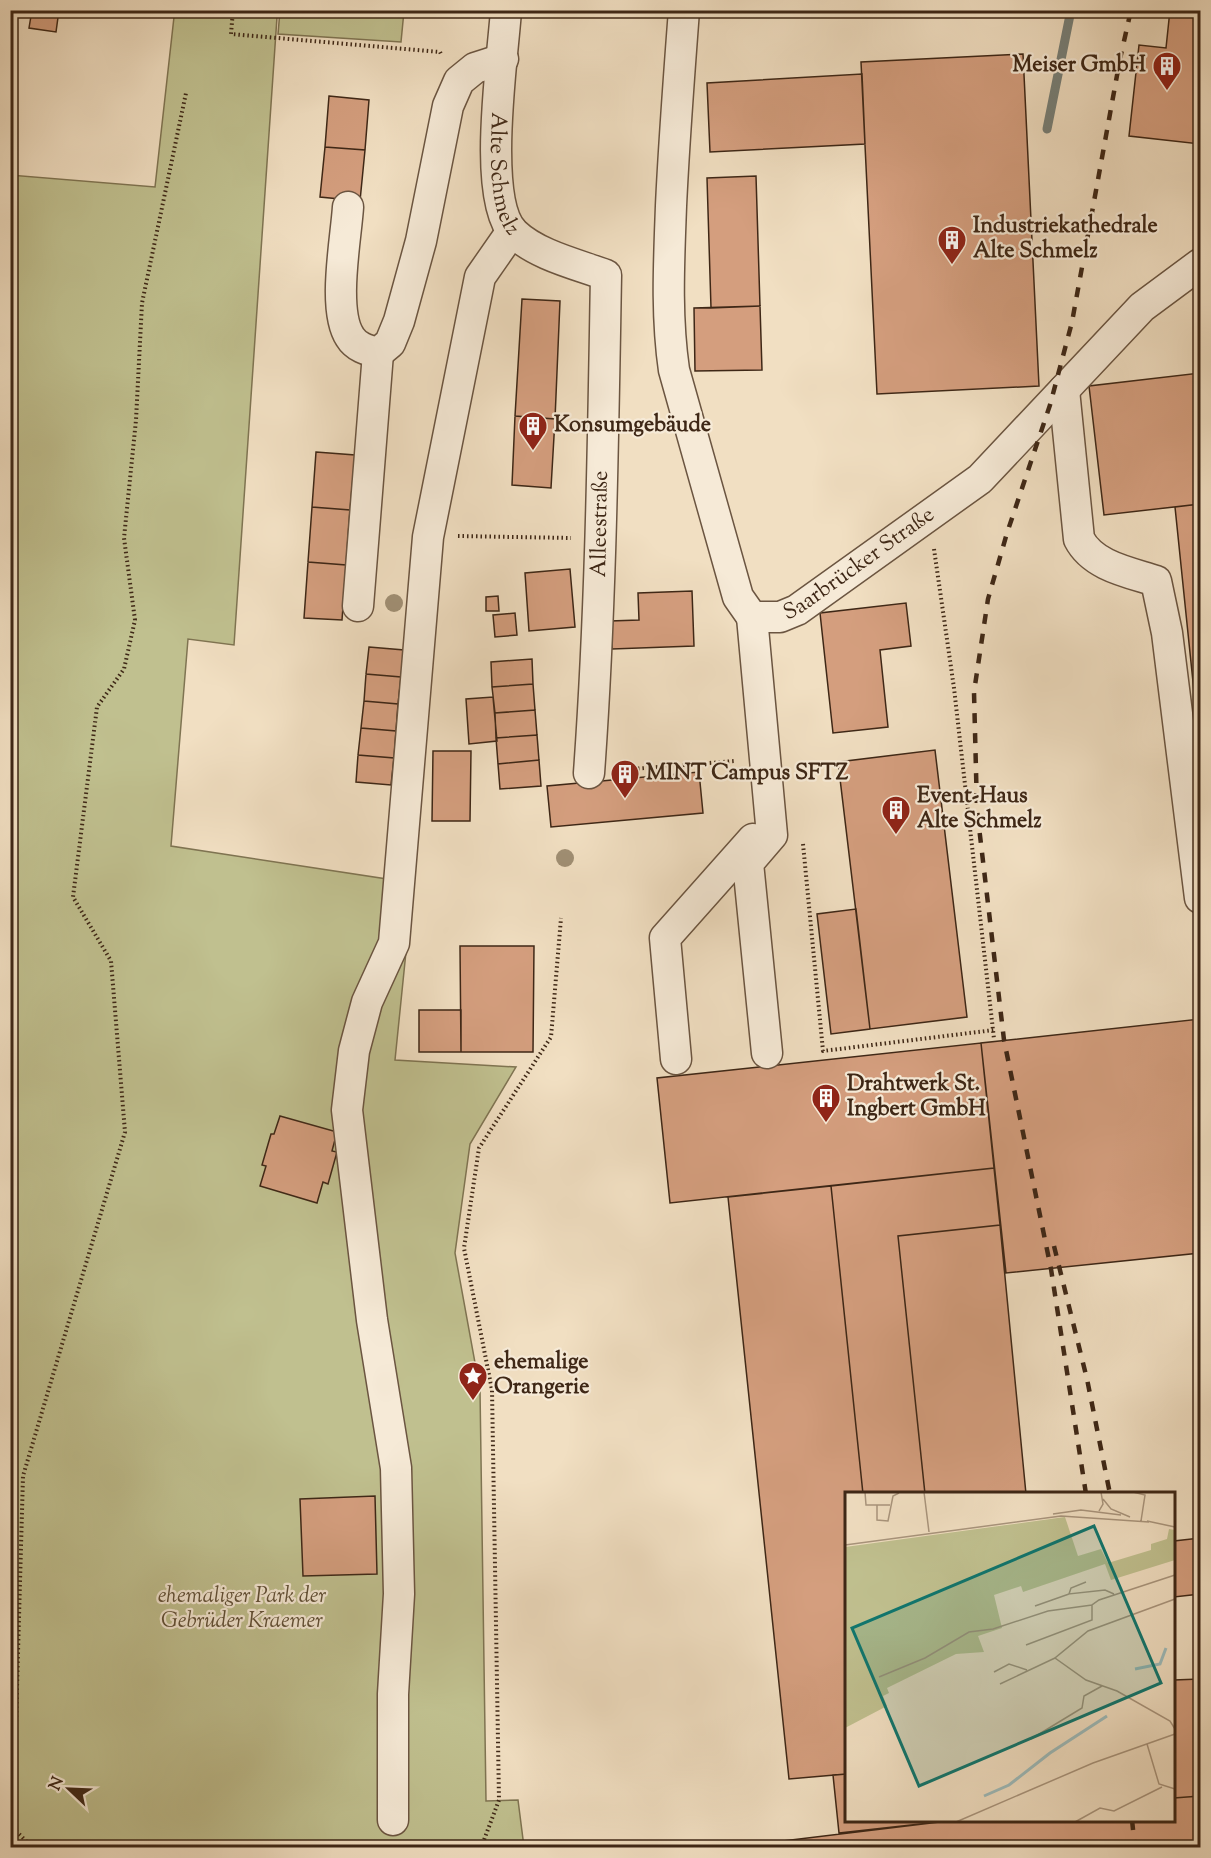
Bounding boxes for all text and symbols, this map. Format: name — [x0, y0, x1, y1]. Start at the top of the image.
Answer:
place label: Meiser GmbH — [1012, 50, 1147, 82]
building icon: Meiser GmbH — [1151, 50, 1183, 92]
street label: Alte Schmelz — [480, 111, 527, 243]
place label: Industriekathedrale Alte Schmelz — [973, 211, 1158, 268]
building icon: Industriekathedrale Alte Schmelz — [936, 224, 968, 266]
building icon: Konsumgebäude — [517, 410, 549, 452]
place label: Konsumgebäude — [554, 410, 711, 442]
street label: Alleestraße — [584, 470, 618, 578]
street label: Saarbrücker Straße — [779, 500, 942, 630]
building icon: MINT Campus SFTZ — [609, 758, 641, 800]
place label: MINT Campus SFTZ — [646, 758, 849, 790]
place label: Event-Haus Alte Schmelz — [917, 781, 1042, 838]
building icon: Event-Haus Alte Schmelz — [880, 794, 912, 836]
place label: Drahtwerk St. Ingbert GmbH — [847, 1069, 986, 1126]
building icon: Drahtwerk St. Ingbert GmbH — [810, 1082, 842, 1124]
place label: ehemalige Orangerie — [494, 1347, 589, 1404]
place icon: ehemalige Orangerie — [457, 1360, 489, 1402]
inset map — [845, 1492, 1175, 1822]
park label: ehemaliger Park der Gebrüder Kraemer — [158, 1581, 327, 1638]
north arrow — [39, 1759, 99, 1819]
text: N — [44, 1774, 71, 1794]

